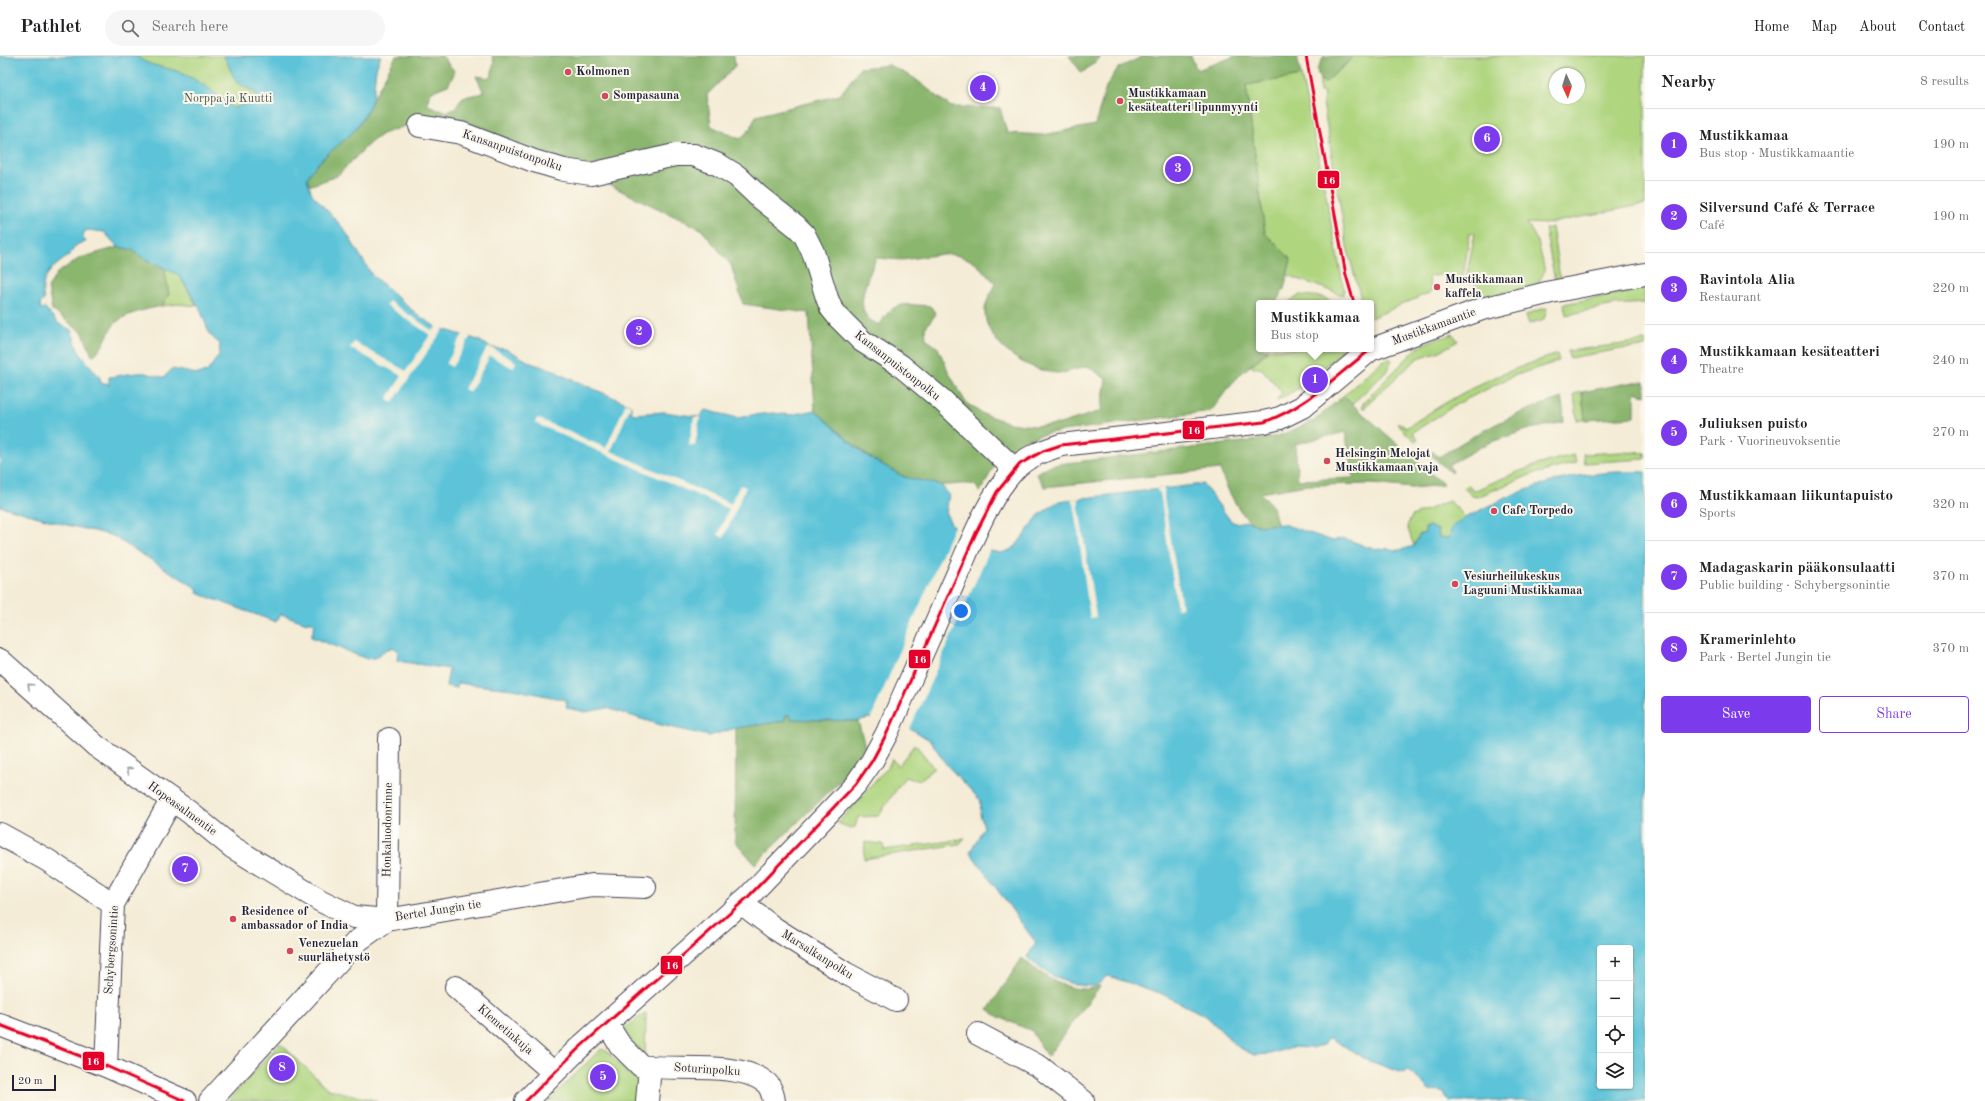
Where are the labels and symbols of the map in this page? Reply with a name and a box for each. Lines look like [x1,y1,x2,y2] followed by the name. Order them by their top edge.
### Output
[576,66,630,78] place label: Kolmonen
[563,67,573,77] marker: Kolmonen
[1549,68,1585,104] north arrow
[970,73,996,103] pin: 4
[1128,88,1259,114] place label: Mustikkamaan kesäteatteri lipunmyynti
[613,90,679,102] place label: Sompasauna
[600,91,610,101] marker: Sompasauna
[184,93,272,105] park label: Norppa ja Kuutti
[1115,96,1125,106] marker: Mustikkamaan kesäteatteri lipunmyynti
[1474,124,1500,154] pin: 6
[460,128,564,174] street label: Kansanpuistonpolku
[1165,154,1191,184] pin: 3
[1317,170,1340,189] line badge: 16
[1323,176,1335,187] text: 16
[1445,274,1524,300] place label: Mustikkamaan kaffela
[1432,282,1442,292] marker: Mustikkamaan kaffela
[1390,306,1478,348] street label: Mustikkamaantie
[626,317,652,347] pin: 2
[852,329,942,403] street label: Kansanpuistonpolku
[1302,365,1328,395] pin: 1
[1182,420,1205,440] line badge: 16
[1188,426,1200,437] text: 16
[1335,448,1439,474] place label: Helsingin Melojat Mustikkamaan vaja
[1322,456,1332,466] marker: Helsingin Melojat Mustikkamaan vaja
[1502,505,1573,517] place label: Cafe Torpedo
[1489,506,1499,516] marker: Cafe Torpedo
[1463,571,1582,597] place label: Vesiurheilukeskus Laguuni Mustikkamaa
[1450,579,1460,589] marker: Vesiurheilukeskus Laguuni Mustikkamaa
[951,601,971,621] your location
[908,649,931,669] line badge: 16
[914,655,926,666] text: 16
[27,683,34,690] one-way arrow
[126,768,133,775] one-way arrow
[145,780,219,838] street label: Hopeasalmentie
[381,782,395,878] street label: Honkaluodonrinne
[172,854,198,884] pin: 7
[394,898,482,924] street label: Bertel Jungin tie
[103,905,121,995] street label: Schybergsonintie
[241,906,348,932] place label: Residence of ambassador of India
[228,914,238,924] marker: Residence of ambassador of India
[779,928,855,982] street label: Marsalkanpolku
[298,938,370,964] place label: Venezuelan suurlähetystö
[285,946,295,956] marker: Venezuelan suurlähetystö
[660,955,683,975] line badge: 16
[666,961,678,972] text: 16
[475,1003,535,1057] street label: Klemetinkuja
[82,1051,105,1071] line badge: 16
[269,1053,295,1083] pin: 8
[87,1057,99,1068] text: 16
[590,1062,616,1092] pin: 5
[673,1062,741,1078] street label: Soturinpolku
[12,1073,56,1092] scale bar

